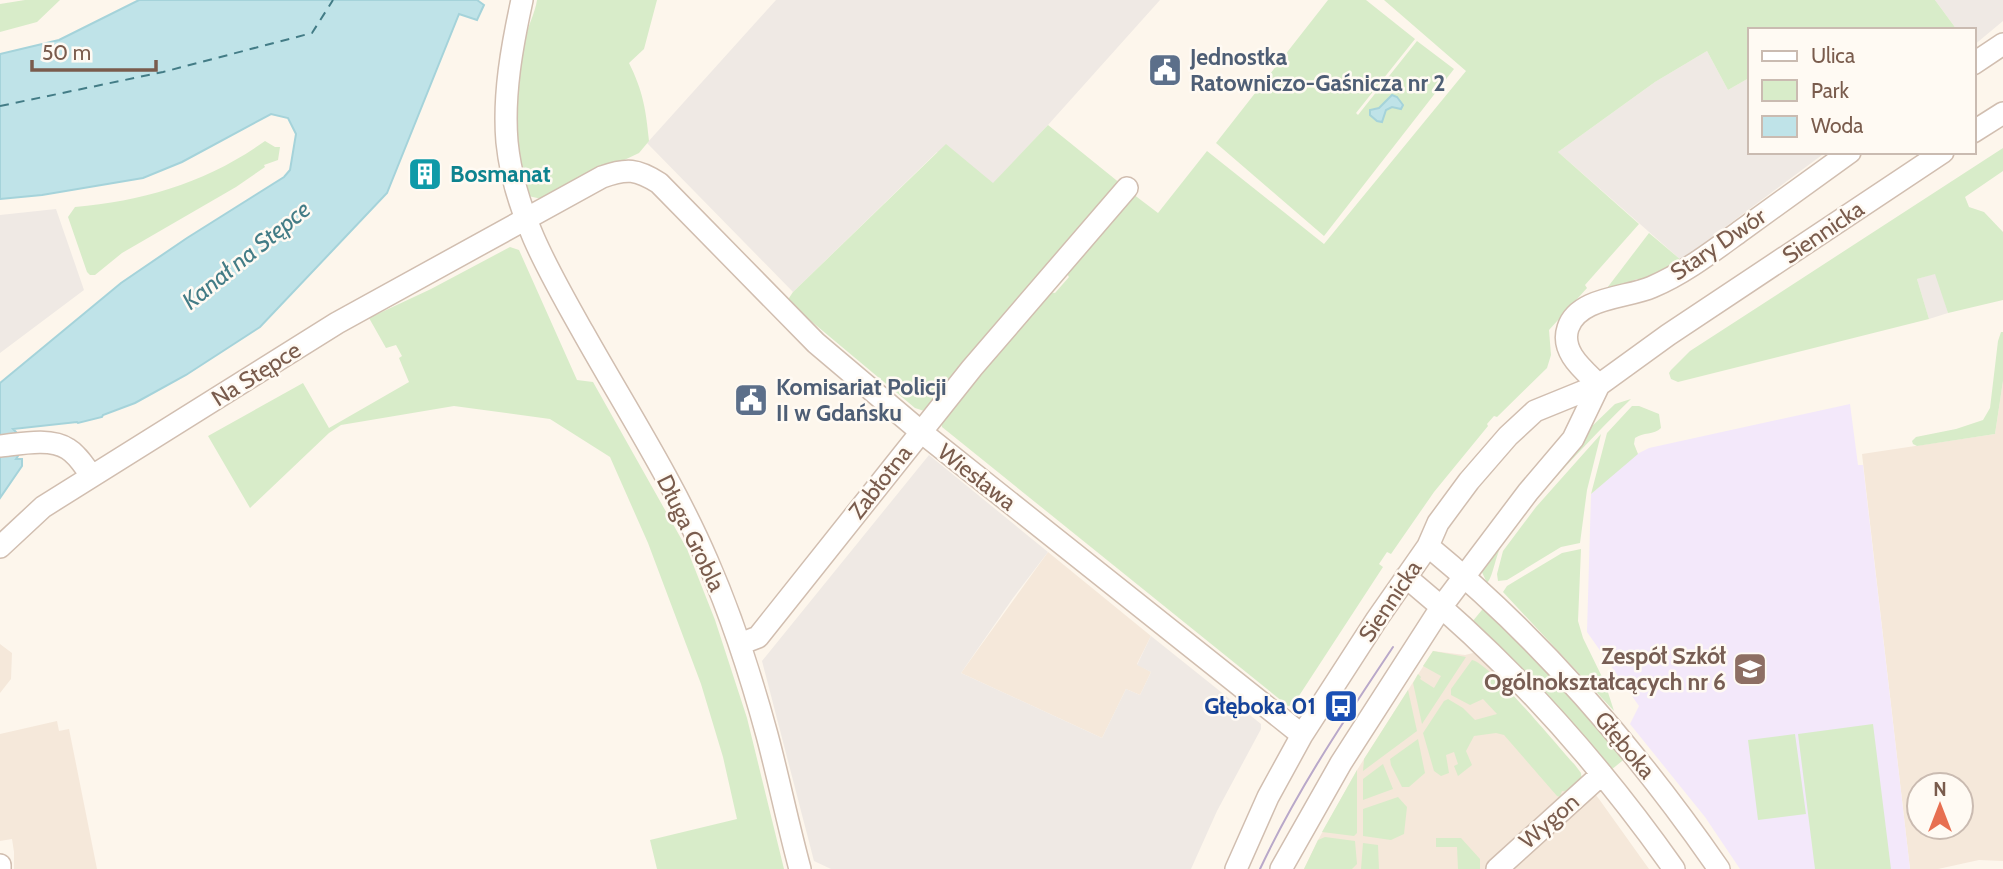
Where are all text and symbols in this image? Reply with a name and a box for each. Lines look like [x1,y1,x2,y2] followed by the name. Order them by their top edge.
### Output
[32,28,156,72] scale bar
[1748,28,1975,154] legend
[42,40,91,65] text: 50 m
[1189,43,1445,97] place label: Jednostka Ratowniczo-Gaśnicza nr 2
[1811,43,1855,68] text: Ulica
[1146,51,1184,89] public building icon: Jednostka Ratowniczo-Gaśnicza nr 2
[1811,78,1849,103] text: Park
[1811,113,1863,138] text: Woda
[406,155,444,193] building icon: Bosmanat
[450,160,551,188] place label: Bosmanat
[176,195,316,315] water label: Kanał na Stępce
[1777,195,1869,269] street label: Siennicka
[1665,201,1772,286] street label: Stary Dwór
[206,336,306,412] street label: Na Stępce
[776,373,947,427] place label: Komisariat Policji II w Gdańsku
[732,381,770,419] public building icon: Komisariat Policji II w Gdańsku
[932,438,1022,516] street label: Wiesława
[843,440,917,524] street label: Zabłotna
[651,470,731,596] street label: Długa Grobla
[1353,555,1427,647] street label: Siennicka
[1484,642,1726,696] place label: Zespół Szkół Ogólnokształcących nr 6
[1731,650,1769,688] school or university icon: Zespół Szkół Ogólnokształcących nr 6
[1322,687,1360,725] bus stop icon: Głęboka 01
[1204,692,1316,720] place label: Głęboka 01
[1589,706,1661,784] street label: Głęboka
[1905,771,1975,841] north arrow
[1933,778,1947,801] text: N
[1513,787,1585,855] street label: Wygon

